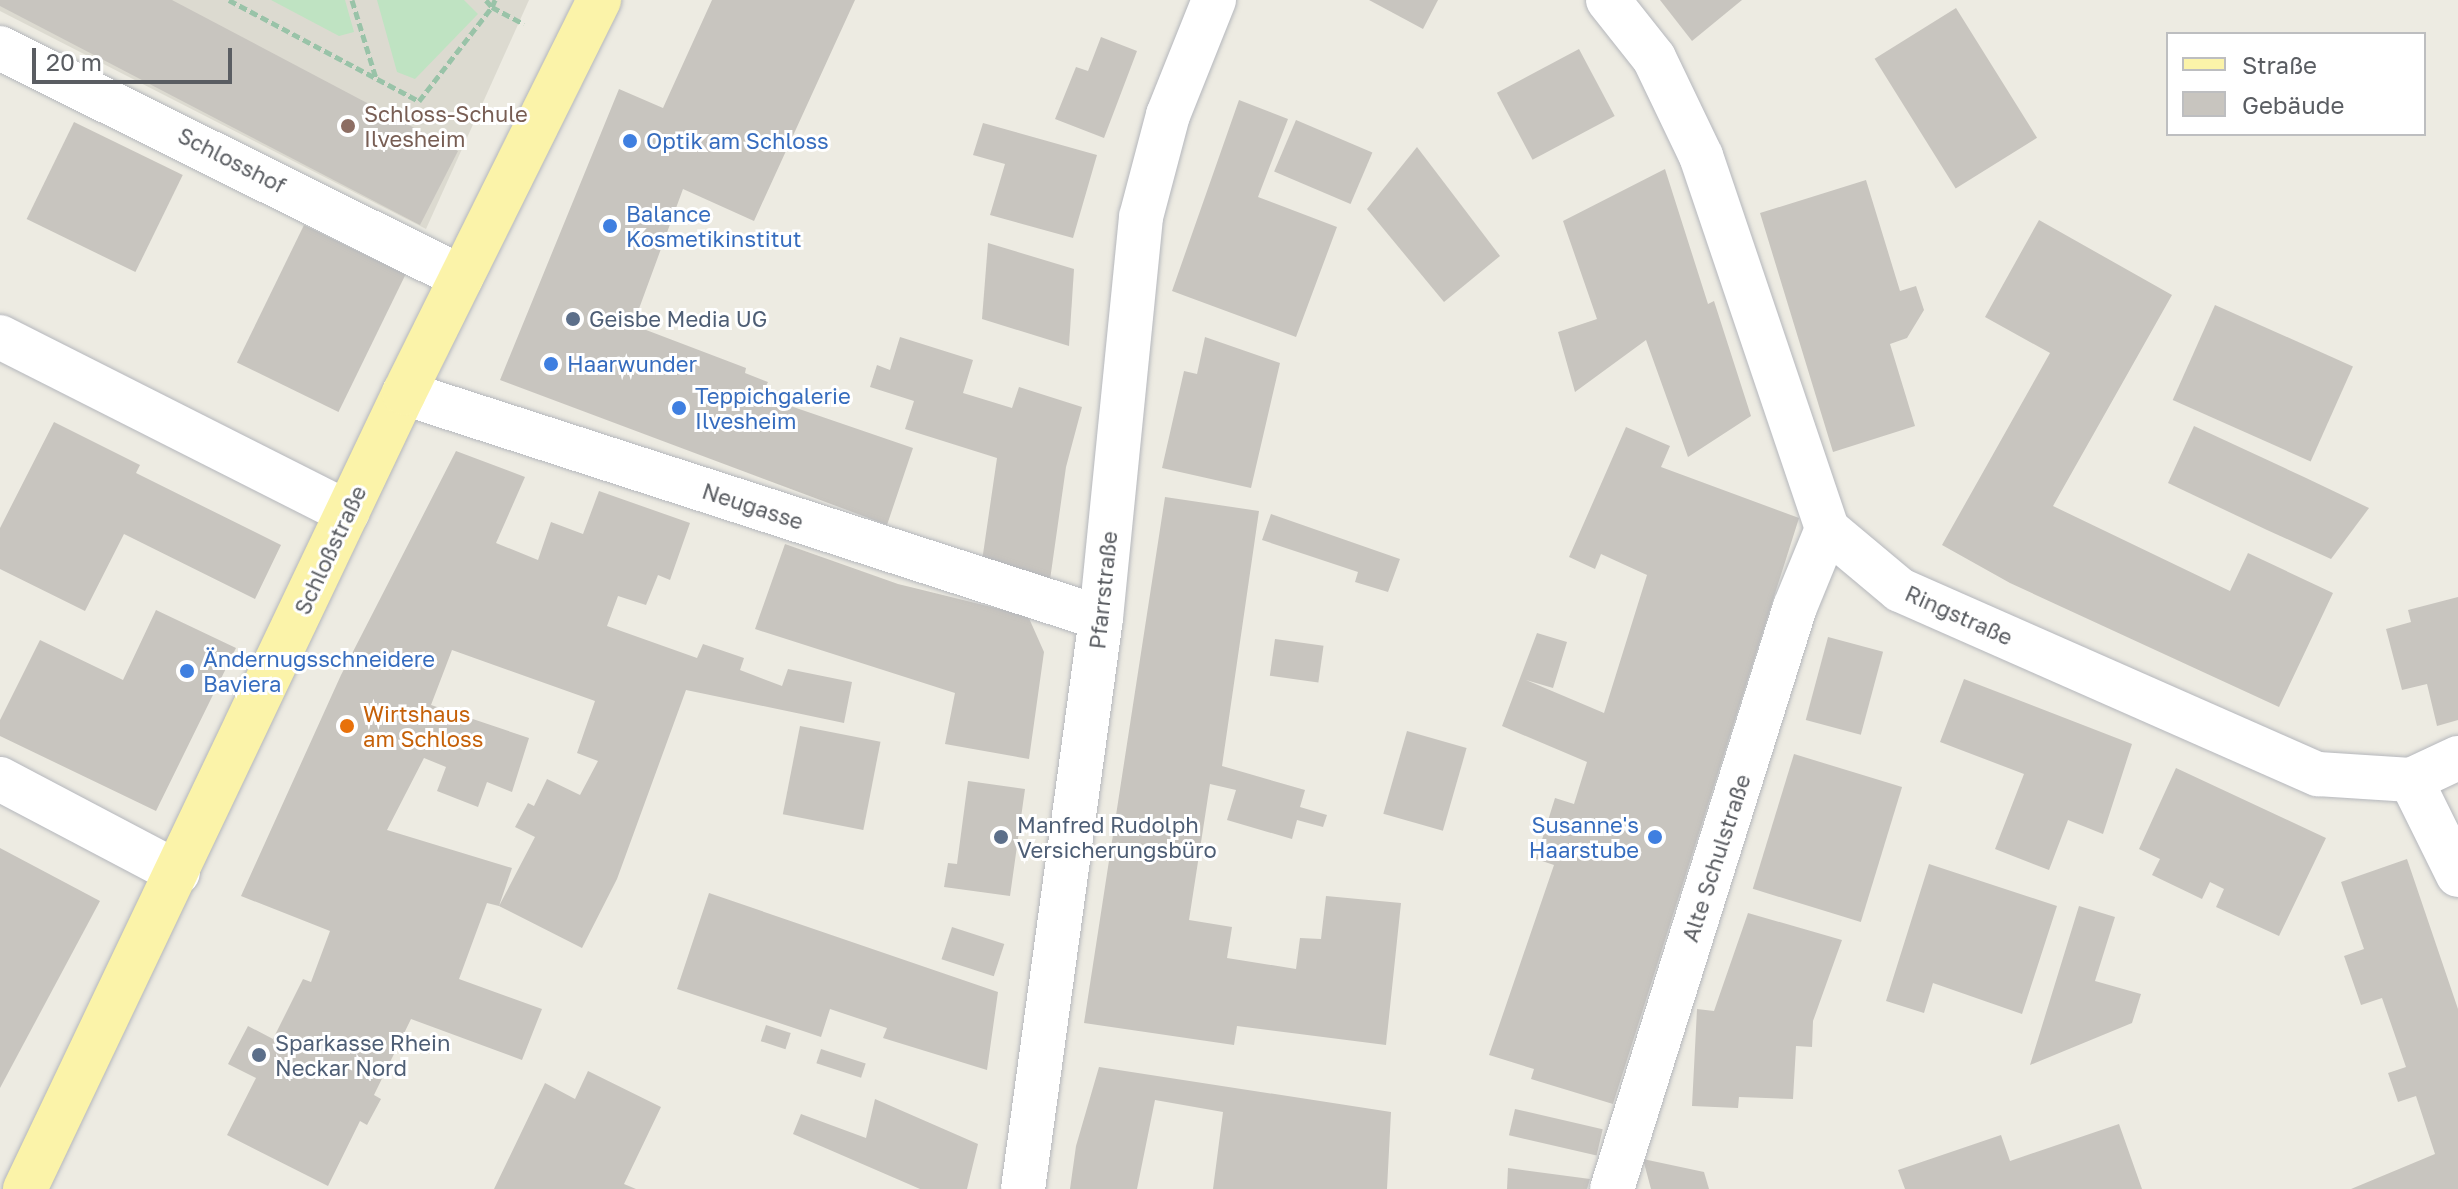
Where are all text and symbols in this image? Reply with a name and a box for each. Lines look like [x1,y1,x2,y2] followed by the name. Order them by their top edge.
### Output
[36,32,236,82] scale bar
[2166,32,2426,136] legend
[46,47,102,76] text: 20 m
[2242,50,2317,79] text: Straße
[2242,90,2344,119] text: Gebäude
[364,100,528,152] place label: Schloss-Schule Ilvesheim
[339,117,357,135] marker: Schloss-Schule Ilvesheim
[174,122,290,198] street label: Schlosshof
[646,128,829,154] place label: Optik am Schloss
[621,132,639,150] marker: Optik am Schloss
[626,200,802,252] place label: Balance Kosmetikinstitut
[601,217,619,235] marker: Balance Kosmetikinstitut
[589,306,767,332] place label: Geisbe Media UG
[564,310,582,328] marker: Geisbe Media UG
[567,351,697,377] place label: Haarwunder
[542,355,560,373] marker: Haarwunder
[695,382,851,434] place label: Teppichgalerie Ilvesheim
[670,399,688,417] marker: Teppichgalerie Ilvesheim
[699,477,807,535] street label: Neugasse
[289,481,371,619] street label: Schloßstraße
[1084,530,1122,650] street label: Pfarrstraße
[1901,580,2017,650] street label: Ringstraße
[203,645,435,696] place label: Ändernugsschneidere Baviera
[178,662,196,680] marker: Ändernugsschneidere Baviera
[363,700,483,752] place label: Wirtshaus am Schloss
[338,717,356,735] marker: Wirtshaus am Schloss
[1676,771,1756,945] street label: Alte Schulstraße
[1017,811,1217,862] place label: Manfred Rudolph Versicherungsbüro
[1529,811,1639,862] place label: Susanne's Haarstube
[992,828,1010,846] marker: Manfred Rudolph Versicherungsbüro
[1646,828,1664,846] marker: Susanne's Haarstube
[275,1029,451,1080] place label: Sparkasse Rhein Neckar Nord
[250,1046,268,1064] marker: Sparkasse Rhein Neckar Nord

